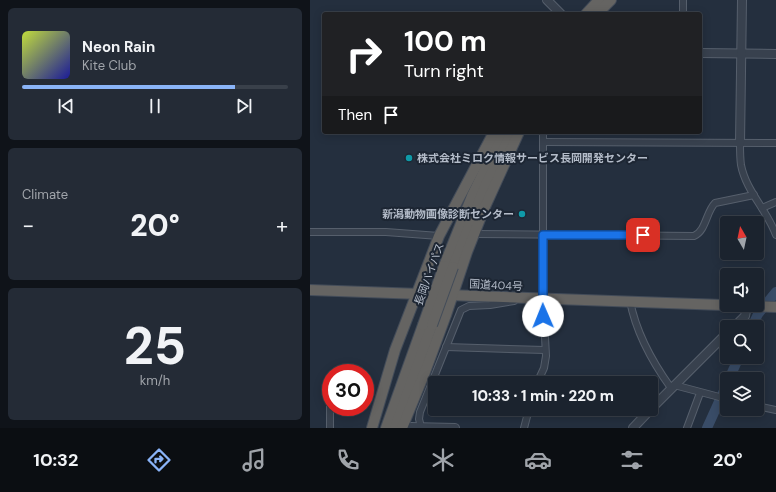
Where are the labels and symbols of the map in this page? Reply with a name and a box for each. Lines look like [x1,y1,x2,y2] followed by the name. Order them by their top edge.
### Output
[417,151,648,165] place label: 株式会社ミロク情報サービス長岡開発センター
[404,153,414,163] marker: 株式会社ミロク情報サービス長岡開発センター
[382,207,514,221] place label: 新潟動物画像診断センター
[517,209,527,219] marker: 新潟動物画像診断センター
[720,216,764,260] north arrow
[626,218,660,252] pin
[411,241,447,307] street label: 長岡バイパス
[469,277,523,293] street label: 国道404号
[522,295,564,337] position arrow
[322,364,374,416] speed limit sign: 30

